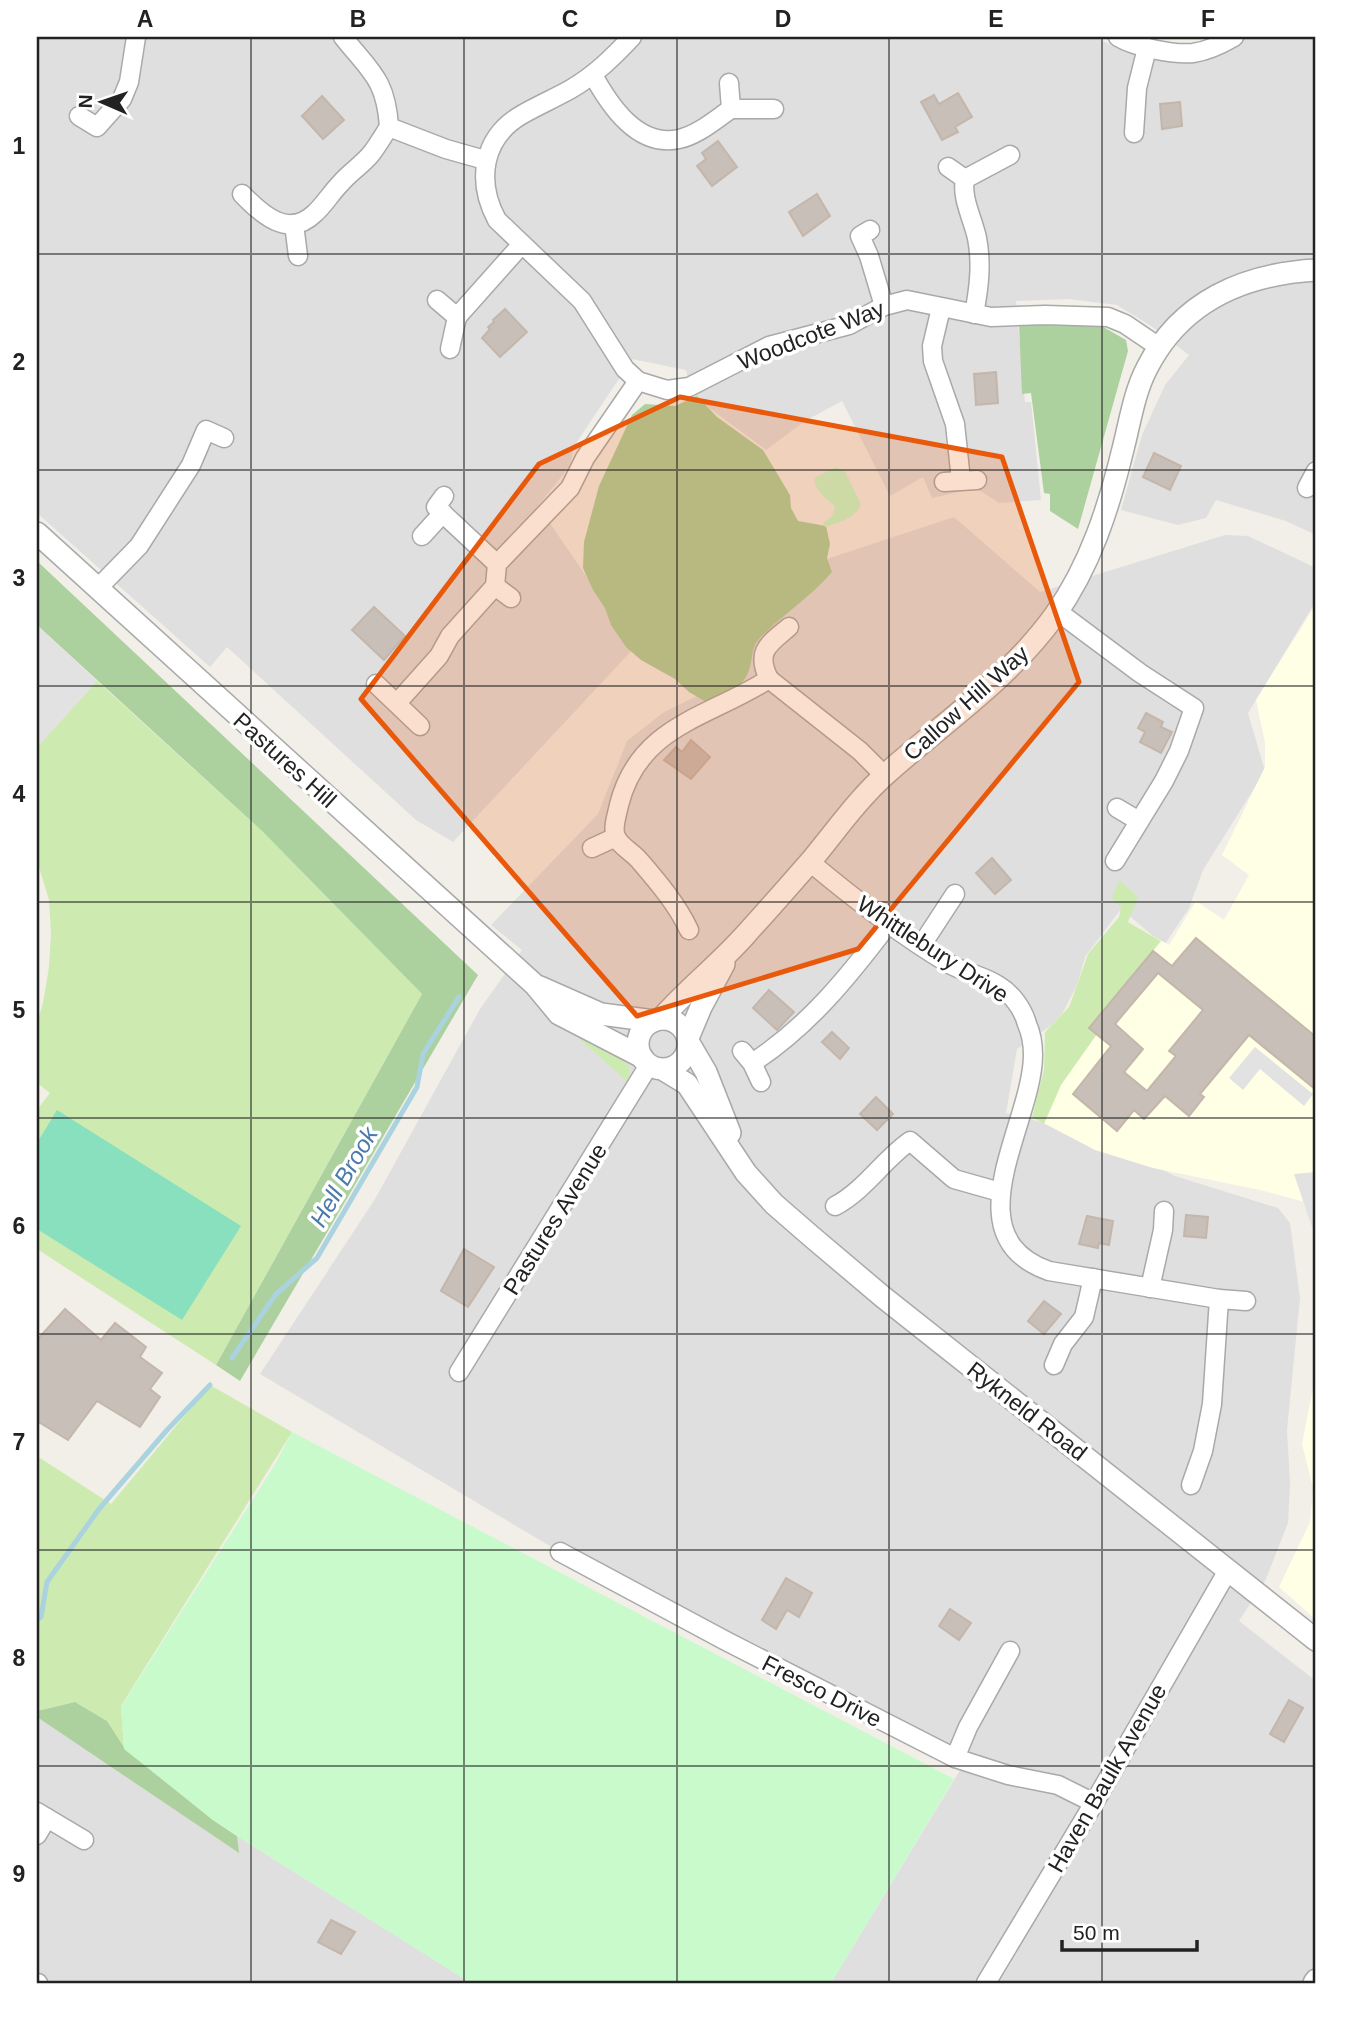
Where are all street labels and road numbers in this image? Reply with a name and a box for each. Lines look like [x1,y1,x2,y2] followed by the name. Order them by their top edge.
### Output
[734,295,888,375] street label: Woodcote Way
[898,640,1034,766] street label: Callow Hill Way
[228,707,342,813] street label: Pastures Hill
[852,890,1014,1008] street label: Whittlebury Drive
[498,1139,612,1299] street label: Pastures Avenue
[962,1356,1092,1466] street label: Rykneld Road
[758,1650,886,1732] street label: Fresco Drive
[1042,1679,1172,1877] street label: Haven Baulk Avenue

